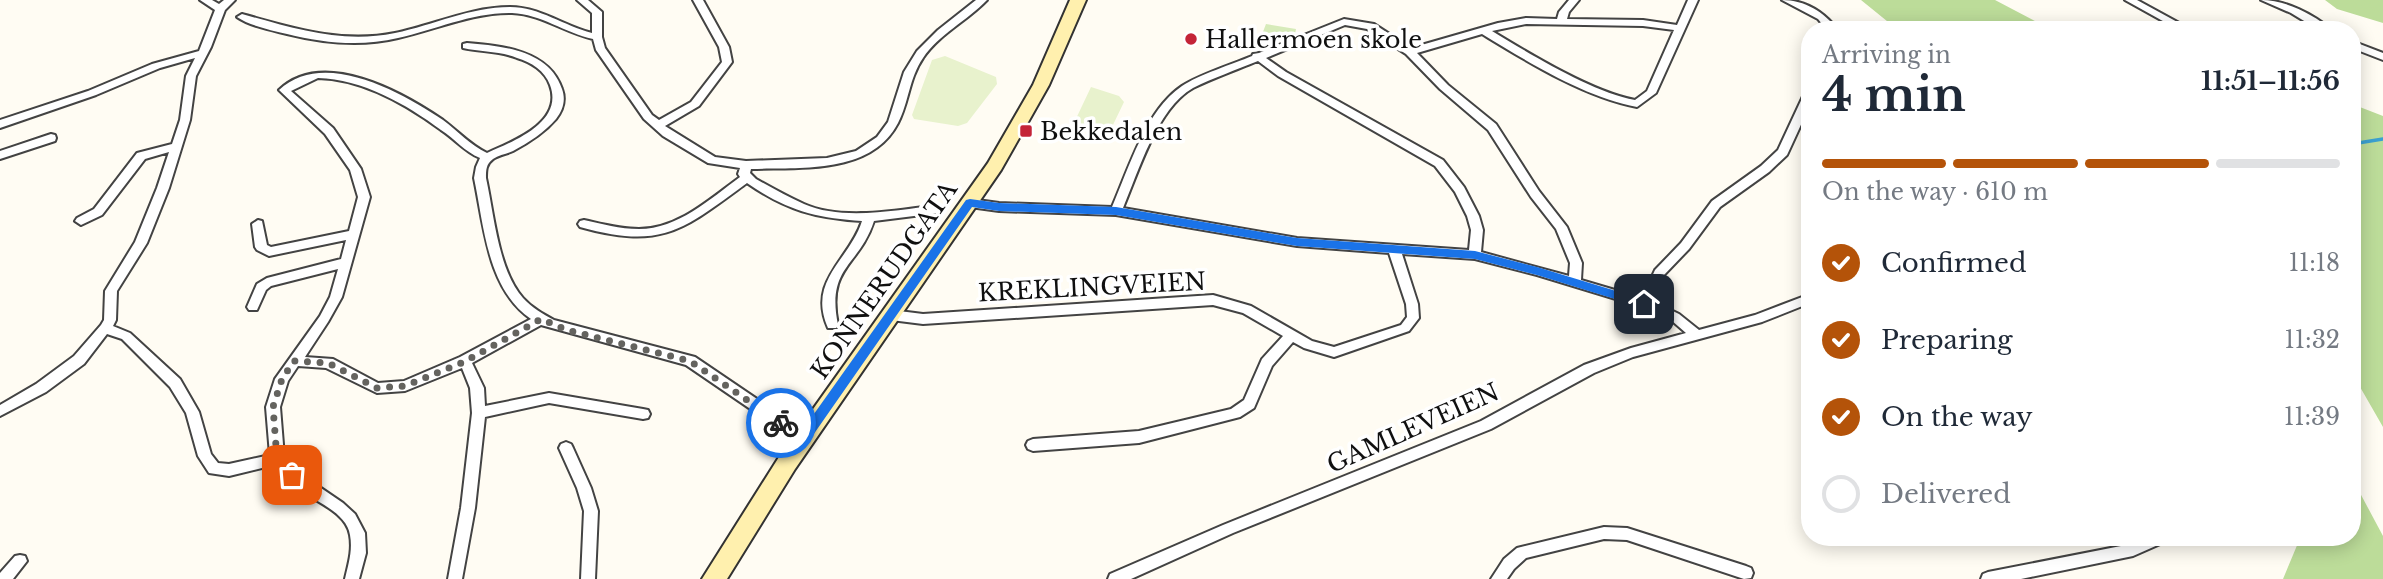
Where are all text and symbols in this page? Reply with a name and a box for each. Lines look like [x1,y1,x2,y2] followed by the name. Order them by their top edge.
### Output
[1205,25,1422,54] place label: Hallermoen skole
[1183,31,1199,47] marker: Hallermoen skole
[1822,41,1951,69] text: Arriving in
[2201,65,2340,97] text: 11:51–11:56
[1822,66,1966,123] text: 4 min
[1040,117,1182,146] place label: Bekkedalen
[1018,123,1034,139] marker: Bekkedalen
[805,175,963,384] street label: KONNERUDGATA
[1822,178,2048,206] text: On the way · 610 m
[1822,244,1860,282] icon: check
[1881,247,2026,279] text: Confirmed
[2289,249,2340,277] text: 11:18
[977,267,1207,307] street label: KREKLINGVEIEN
[1614,274,1674,334] pin
[1625,285,1663,323] icon: home
[1822,321,1860,359] icon: check
[1881,324,2013,356] text: Preparing
[2285,326,2340,354] text: 11:32
[1322,377,1504,479] street label: GAMLEVEIEN
[746,388,816,458] courier
[1822,398,1860,436] icon: check
[1881,401,2033,433] text: On the way
[2284,403,2340,431] text: 11:39
[762,404,800,442] icon: bike
[262,445,322,505] pin
[273,456,311,494] icon: bag
[1881,478,2011,510] text: Delivered

